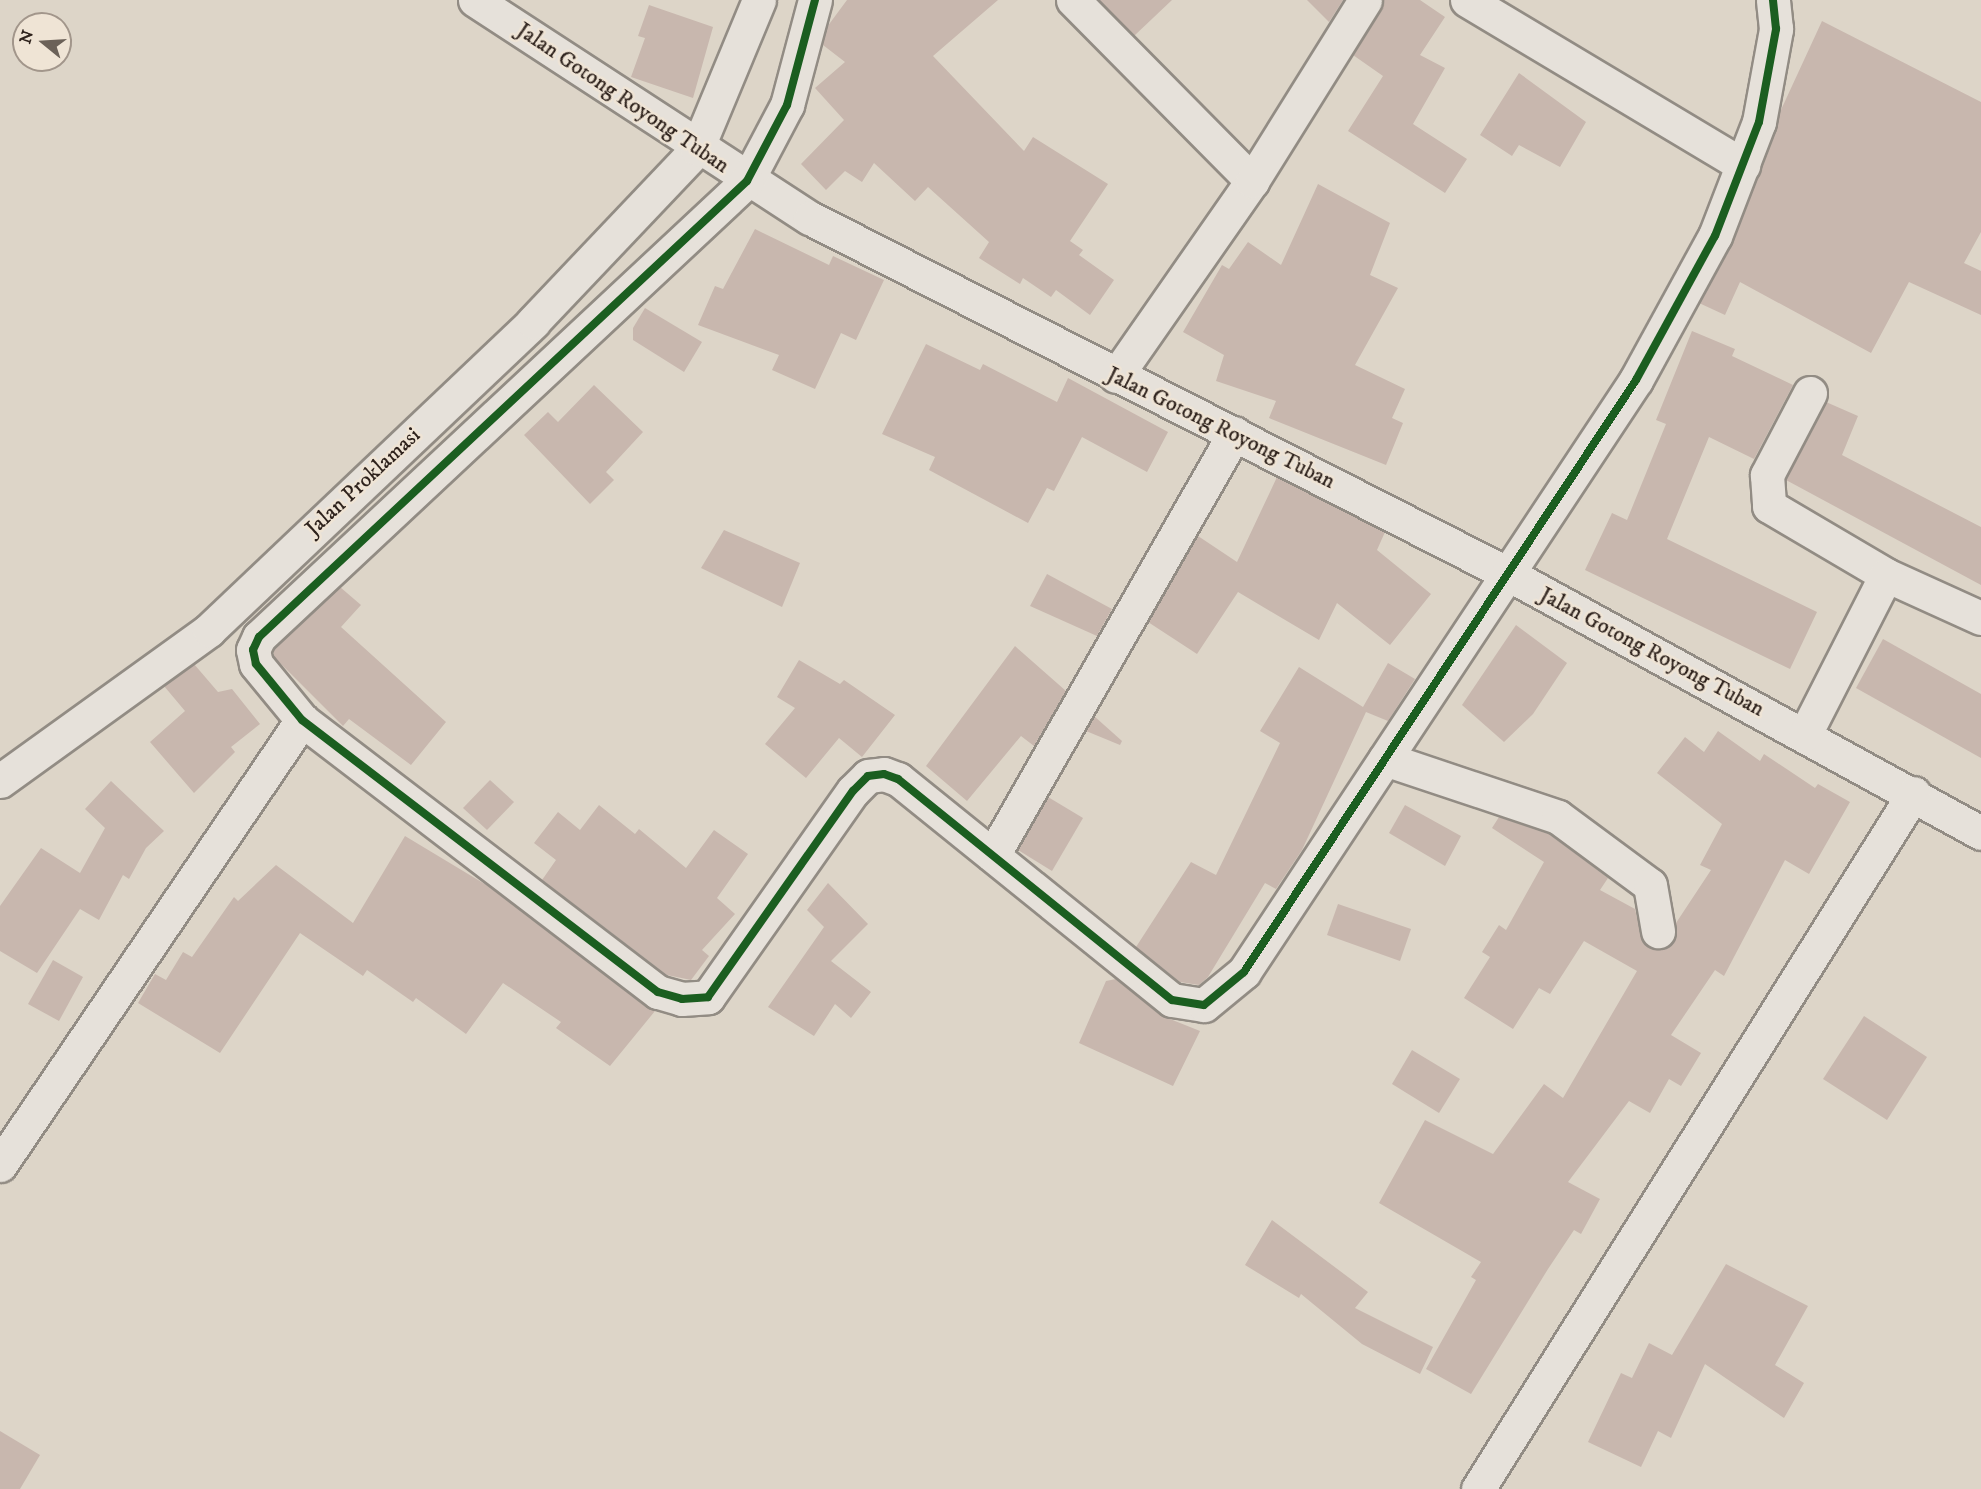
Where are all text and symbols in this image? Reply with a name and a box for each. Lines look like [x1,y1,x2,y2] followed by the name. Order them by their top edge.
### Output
[12,12,72,72] north arrow
[512,17,734,179] street label: Jalan Gotong Royong Tuban
[15,28,38,46] text: N
[1103,361,1339,495] street label: Jalan Gotong Royong Tuban
[300,422,426,542] street label: Jalan Proklamasi
[1535,582,1769,722] street label: Jalan Gotong Royong Tuban

